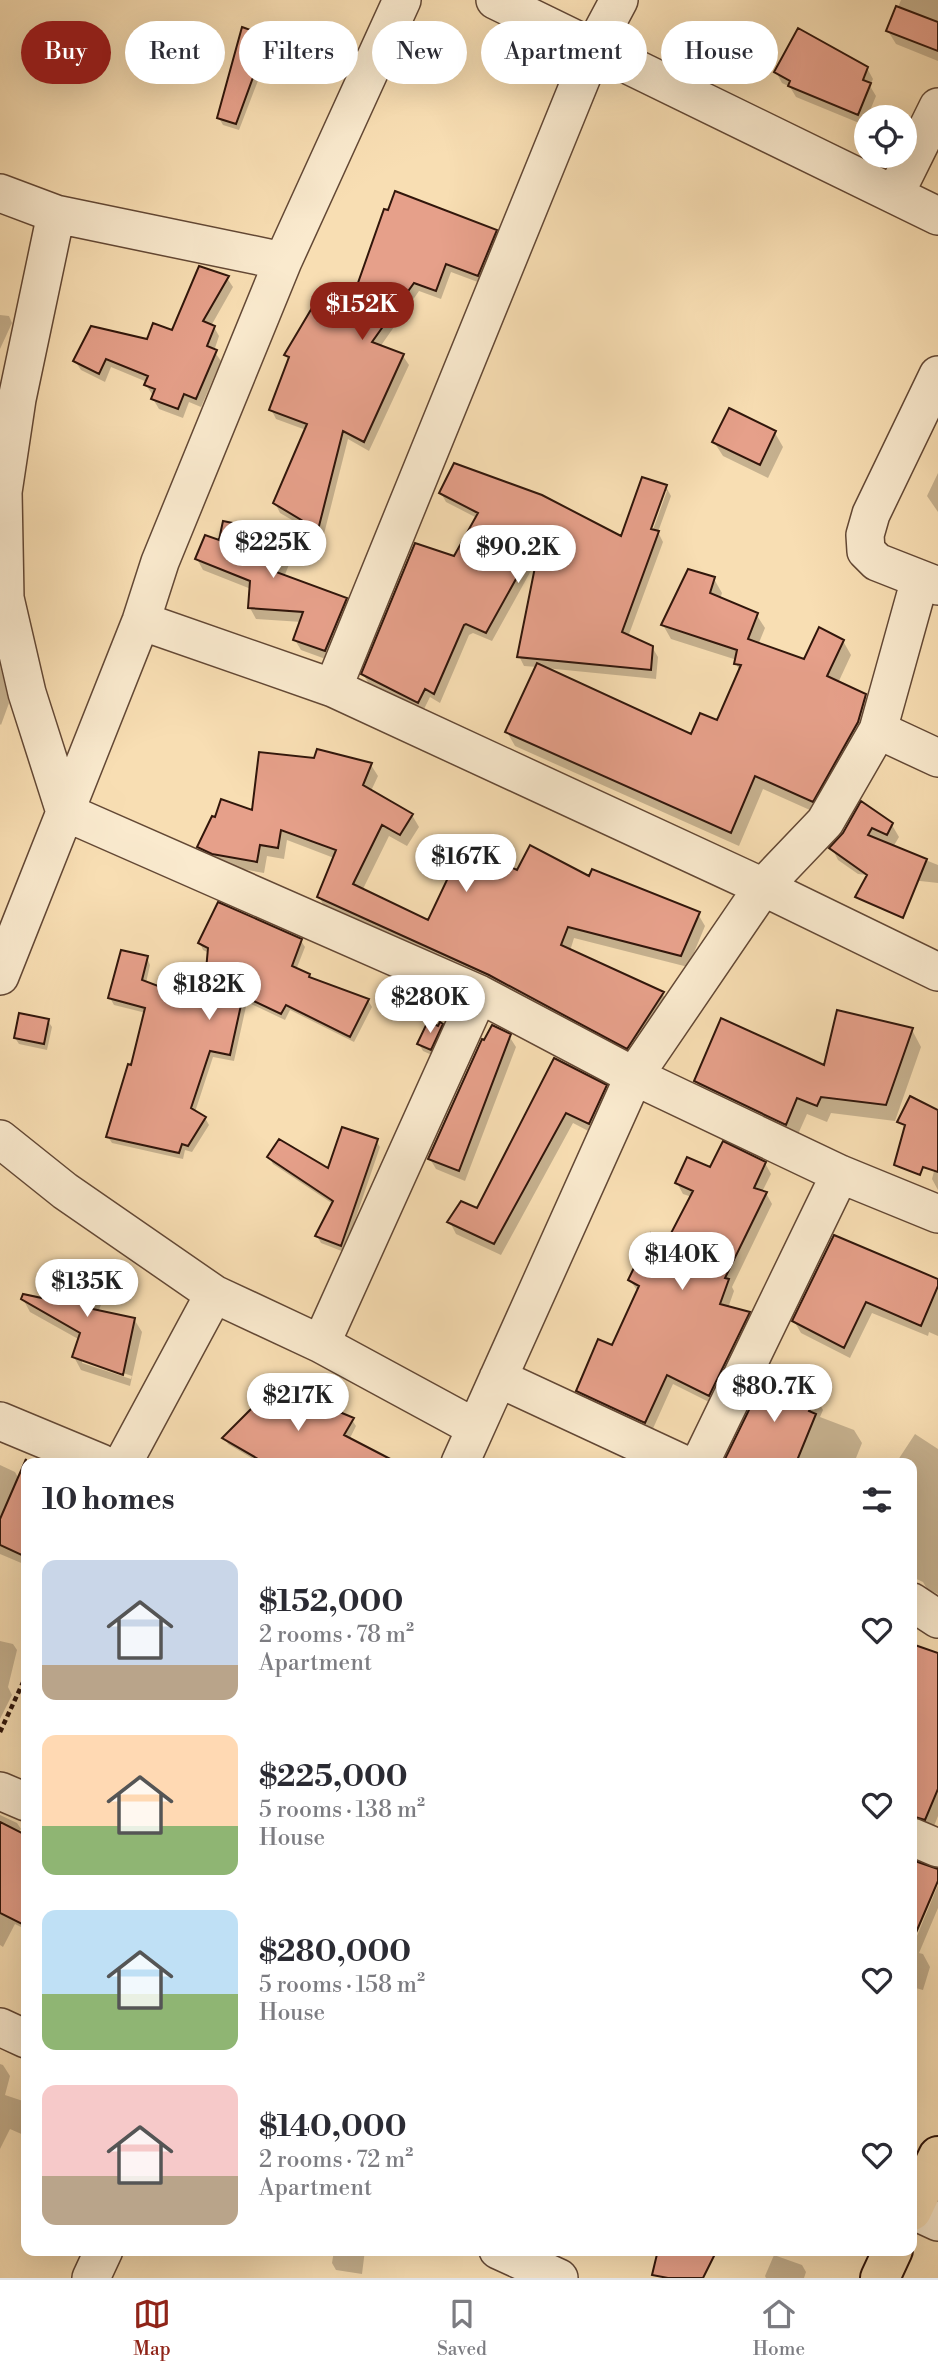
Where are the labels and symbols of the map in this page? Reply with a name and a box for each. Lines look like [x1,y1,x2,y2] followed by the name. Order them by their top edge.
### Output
[313,282,411,342] pin: $152K
[224,520,322,580] pin: $225K
[461,526,575,585] pin: $90.2K
[417,834,515,894] pin: $167K
[160,962,258,1022] pin: $182K
[381,976,479,1035] pin: $280K
[633,1232,731,1292] pin: $140K
[38,1260,136,1319] pin: $135K
[717,1364,831,1424] pin: $80.7K
[249,1374,347,1433] pin: $217K

